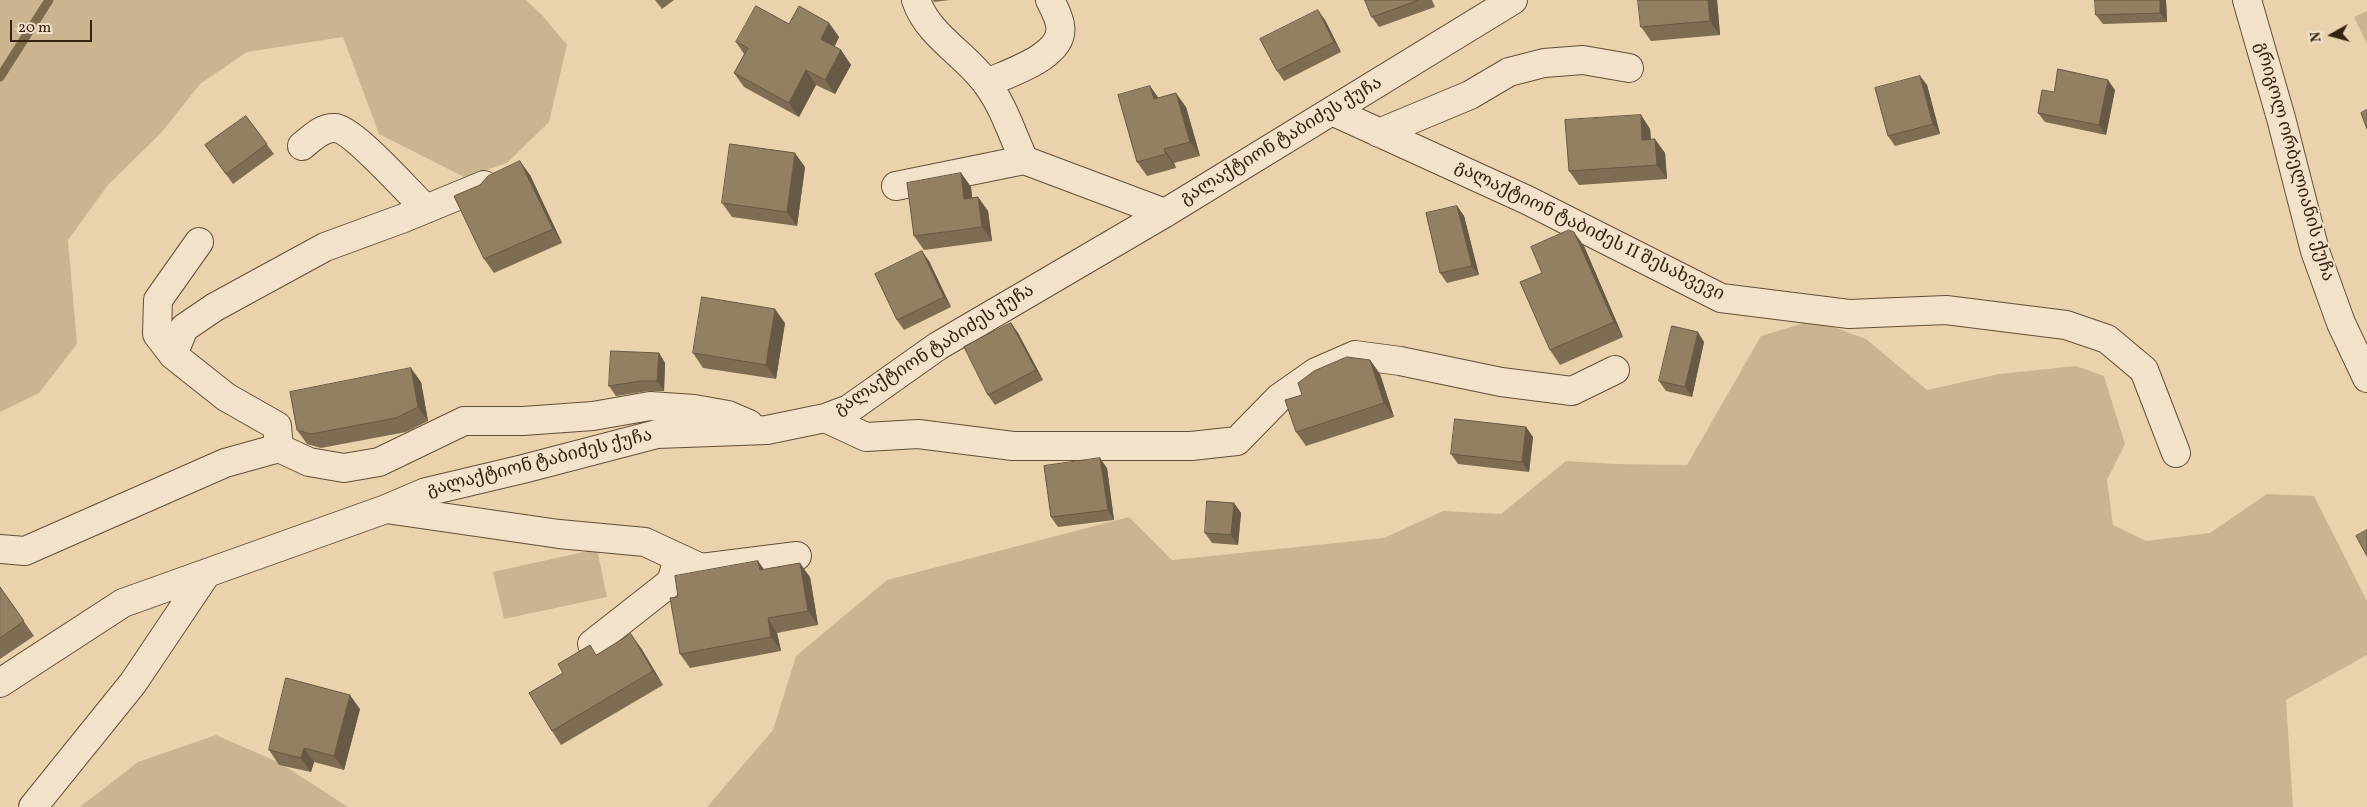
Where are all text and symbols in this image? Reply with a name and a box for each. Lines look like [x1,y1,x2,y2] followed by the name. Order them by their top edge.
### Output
[12,10,95,42] scale bar
[2307,10,2357,60] north arrow
[18,18,51,39] text: 20 m
[2307,31,2327,43] text: N
[2248,40,2338,284] street label: გრიგოლ ორბელიანის ქუჩა
[1177,73,1387,211] street label: გალაქტიონ ტაბიძეს ქუჩა
[1451,157,1727,307] street label: გალაქტიონ ტაბიძეს II შესახვევი
[831,281,1039,421] street label: გალაქტიონ ტაბიძეს ქუჩა
[425,426,655,502] street label: გალაქტიონ ტაბიძეს ქუჩა

